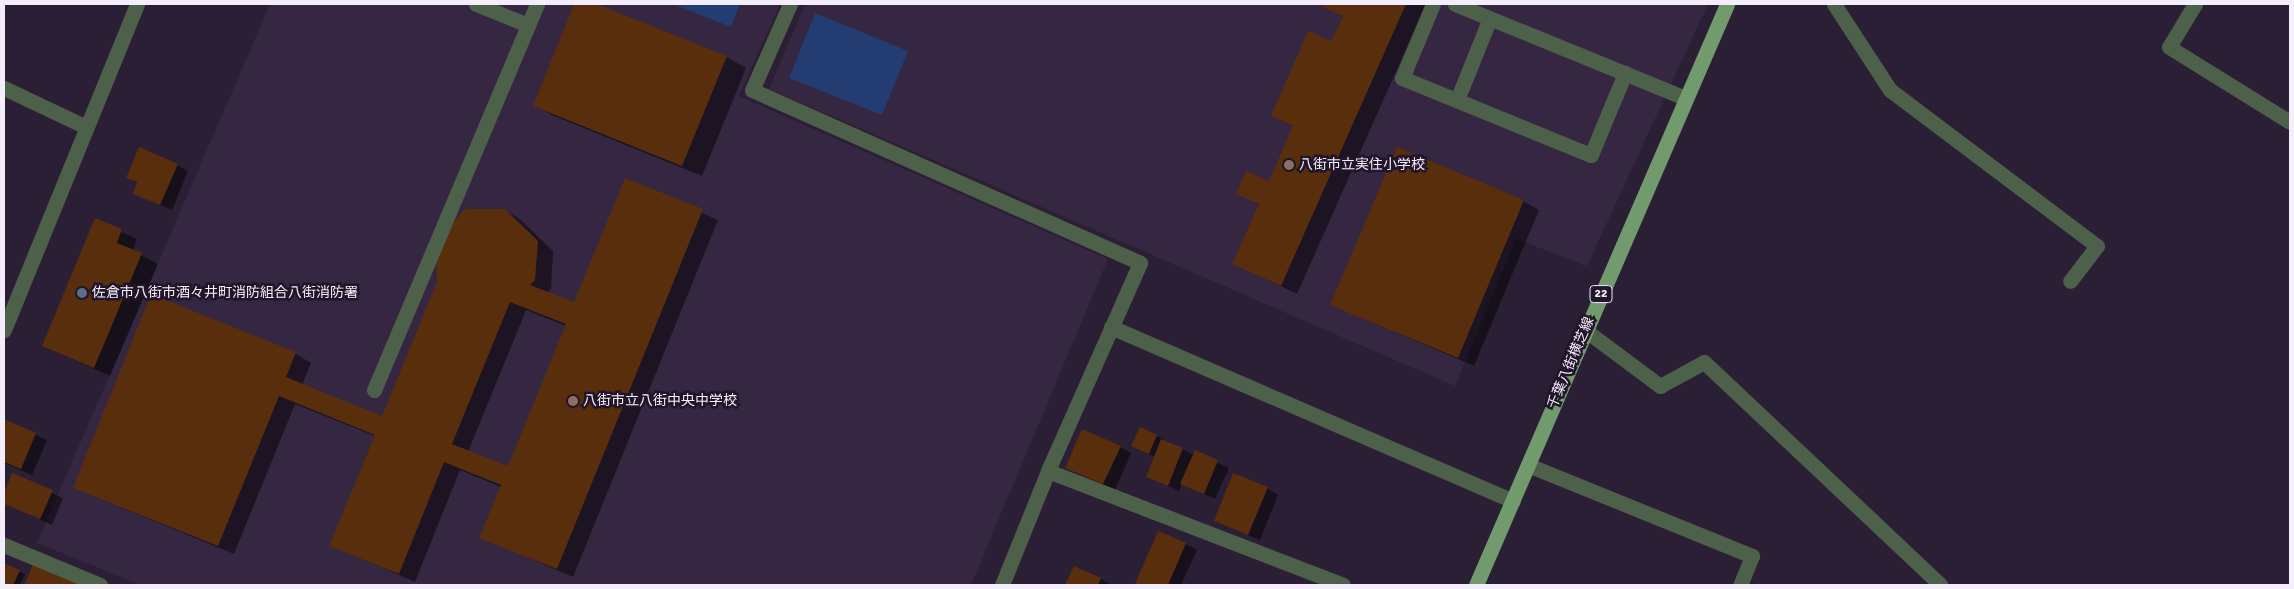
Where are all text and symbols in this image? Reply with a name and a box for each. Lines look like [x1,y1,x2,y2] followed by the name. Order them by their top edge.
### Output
[1299,157,1425,173] place label: 八街市立実住小学校
[1283,159,1295,171] marker: 八街市立実住小学校
[1588,284,1614,304] road number: 22
[92,285,358,301] place label: 佐倉市八街市酒々井町消防組合八街消防署
[76,287,88,299] marker: 佐倉市八街市酒々井町消防組合八街消防署
[1544,315,1598,411] street label: 千葉八街横芝線
[583,393,737,409] place label: 八街市立八街中央中学校
[567,395,579,407] marker: 八街市立八街中央中学校

